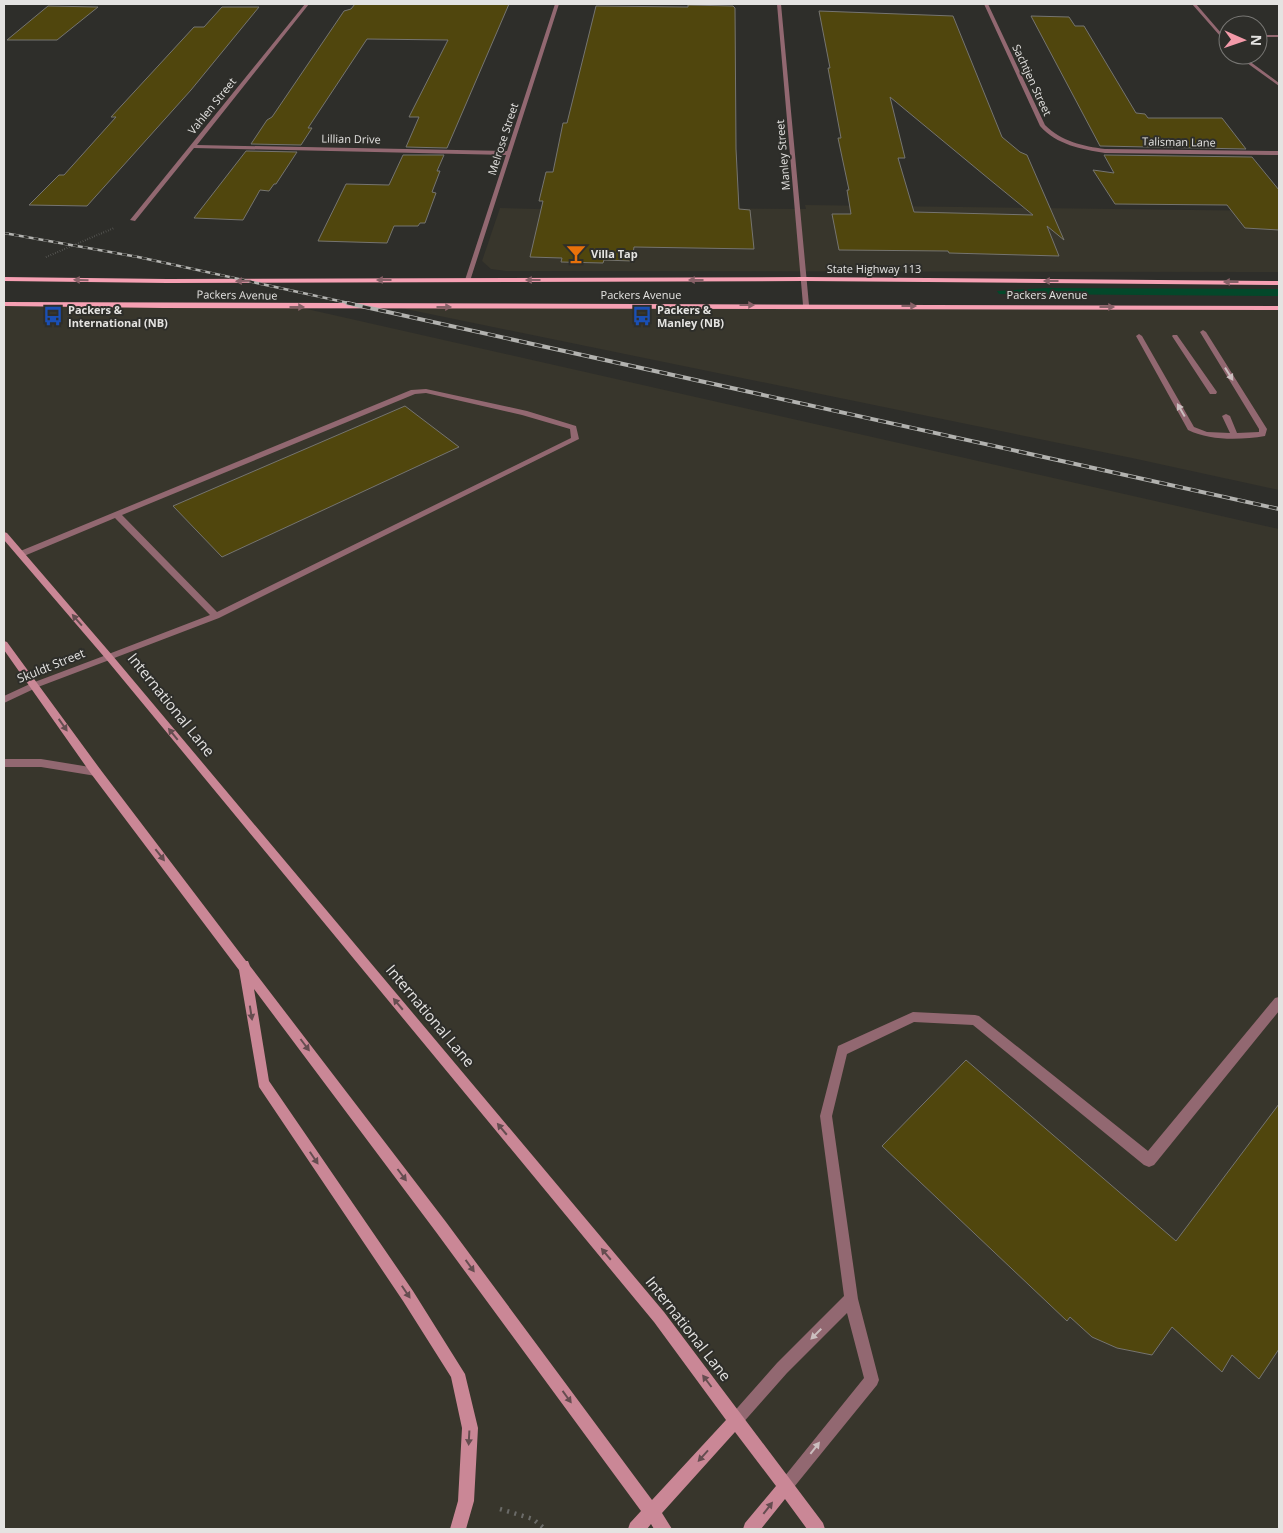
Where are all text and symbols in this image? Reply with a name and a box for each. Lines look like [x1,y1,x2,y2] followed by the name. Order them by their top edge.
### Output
[1218,15,1268,65] north arrow
[1247,34,1266,46] text: N
[1009,42,1056,118] street label: Sachtjen Street
[184,74,239,137] street label: Vahlen Street
[484,101,521,177] street label: Melrose Street
[772,119,793,191] street label: Manley Street
[321,130,381,147] street label: Lillian Drive
[1142,133,1216,150] street label: Talisman Lane
[565,243,587,265] bar icon: Villa Tap
[591,246,638,261] place label: Villa Tap
[827,261,921,276] street label: State Highway 113
[73,276,89,284] one-way arrow
[376,276,392,284] one-way arrow
[525,276,541,284] one-way arrow
[687,276,703,284] one-way arrow
[235,277,251,285] one-way arrow
[1042,277,1058,285] one-way arrow
[1222,278,1238,286] one-way arrow
[196,286,278,303] street label: Packers Avenue
[601,287,681,302] street label: Packers Avenue
[1007,287,1087,302] street label: Packers Avenue
[739,301,755,309] one-way arrow
[68,302,168,330] place label: Packers & International (NB)
[437,302,453,310] one-way arrow
[657,302,724,330] place label: Packers & Manley (NB)
[902,302,918,310] one-way arrow
[290,303,306,311] one-way arrow
[1099,303,1115,311] one-way arrow
[42,305,64,327] bus stop icon: Packers & International (NB)
[631,305,653,327] bus stop icon: Packers & Manley (NB)
[1224,367,1234,380] one-way arrow
[1177,404,1186,417] one-way arrow
[72,614,83,627] one-way arrow
[14,644,87,687] street label: Skuldt Street
[124,648,220,760] street label: International Lane
[58,718,68,732] one-way arrow
[167,728,178,741] one-way arrow
[154,848,165,861] one-way arrow
[382,960,480,1071] street label: International Lane
[392,998,403,1011] one-way arrow
[248,1005,256,1021] one-way arrow
[299,1038,310,1051] one-way arrow
[496,1123,507,1136] one-way arrow
[309,1152,319,1165] one-way arrow
[397,1168,408,1181] one-way arrow
[600,1248,612,1260] one-way arrow
[465,1259,476,1272] one-way arrow
[642,1272,736,1385] street label: International Lane
[401,1286,410,1299] one-way arrow
[811,1327,823,1339] one-way arrow
[702,1374,712,1388] one-way arrow
[562,1390,572,1404] one-way arrow
[465,1430,473,1446] one-way arrow
[810,1442,821,1455] one-way arrow
[697,1450,709,1462] one-way arrow
[763,1502,774,1515] one-way arrow

